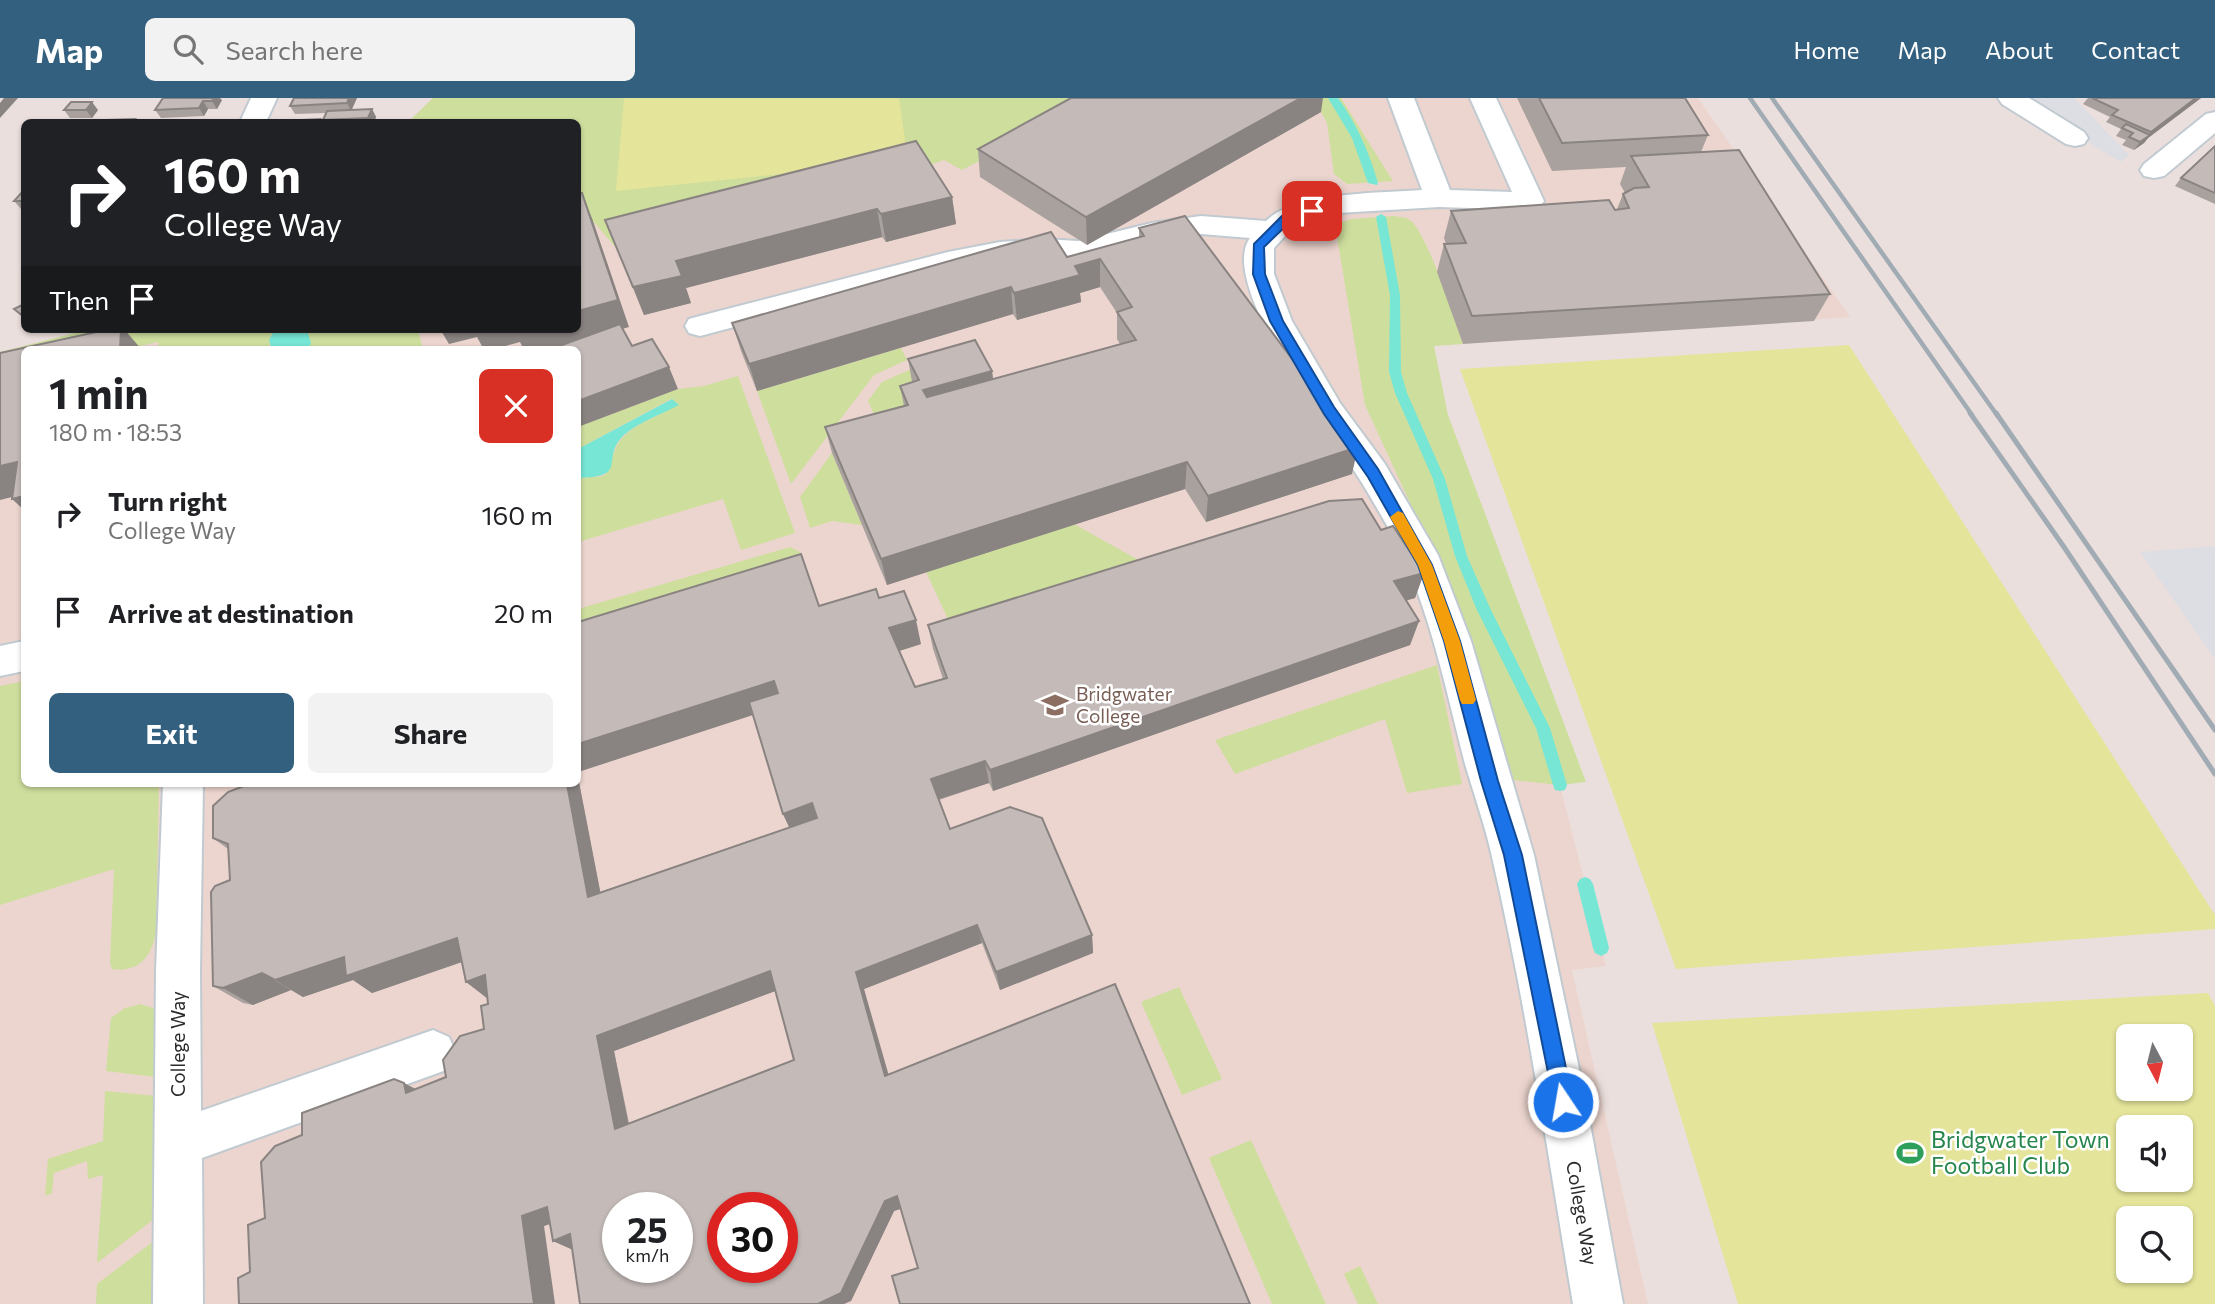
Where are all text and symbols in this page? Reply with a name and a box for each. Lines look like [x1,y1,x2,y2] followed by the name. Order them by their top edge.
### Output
[145,18,635,81] search box
[35,29,103,70] text: Map
[169,30,207,68] icon: search
[225,34,363,65] text: Search here
[1794,35,1860,64] text: Home
[1898,35,1947,64] text: Map
[1985,35,2053,64] text: About
[2091,35,2180,64] text: Contact
[164,143,301,203] text: 160 m
[49,147,140,238] icon: right
[1282,181,1342,241] pin
[1293,192,1331,230] icon: arrive
[164,203,342,243] text: College Way
[123,280,161,318] icon: arrive
[49,284,109,315] text: Then
[49,366,149,418] text: 1 min
[479,369,553,443] button: close
[49,418,182,446] text: 180 m · 18:53
[108,485,227,516] text: Turn right
[49,495,87,533] icon: right
[481,499,553,530] text: 160 m
[108,516,236,544] text: College Way
[49,593,87,631] icon: arrive
[108,597,354,628] text: Arrive at destination
[494,597,553,628] text: 20 m
[1076,682,1173,727] place label: Bridgwater College
[1040,690,1070,720] school or university icon: Bridgwater College
[49,693,294,773] button: Exit
[308,693,553,773] button: Share
[166,991,189,1097] street label: College Way
[2116,1024,2193,1101] north arrow
[2116,1024,2193,1283] map controls
[1526,1065,1600,1139] position arrow
[2116,1115,2193,1192] button: sound
[1931,1125,2110,1179] place label: Bridgwater Town Football Club
[1895,1138,1925,1168] sports icon: Bridgwater Town Football Club
[1562,1159,1603,1267] street label: College Way
[707,1192,798,1283] speed limit sign: 30
[2116,1206,2193,1283] button: search
[627,1207,668,1250] text: 25
[626,1244,669,1266] text: km/h

